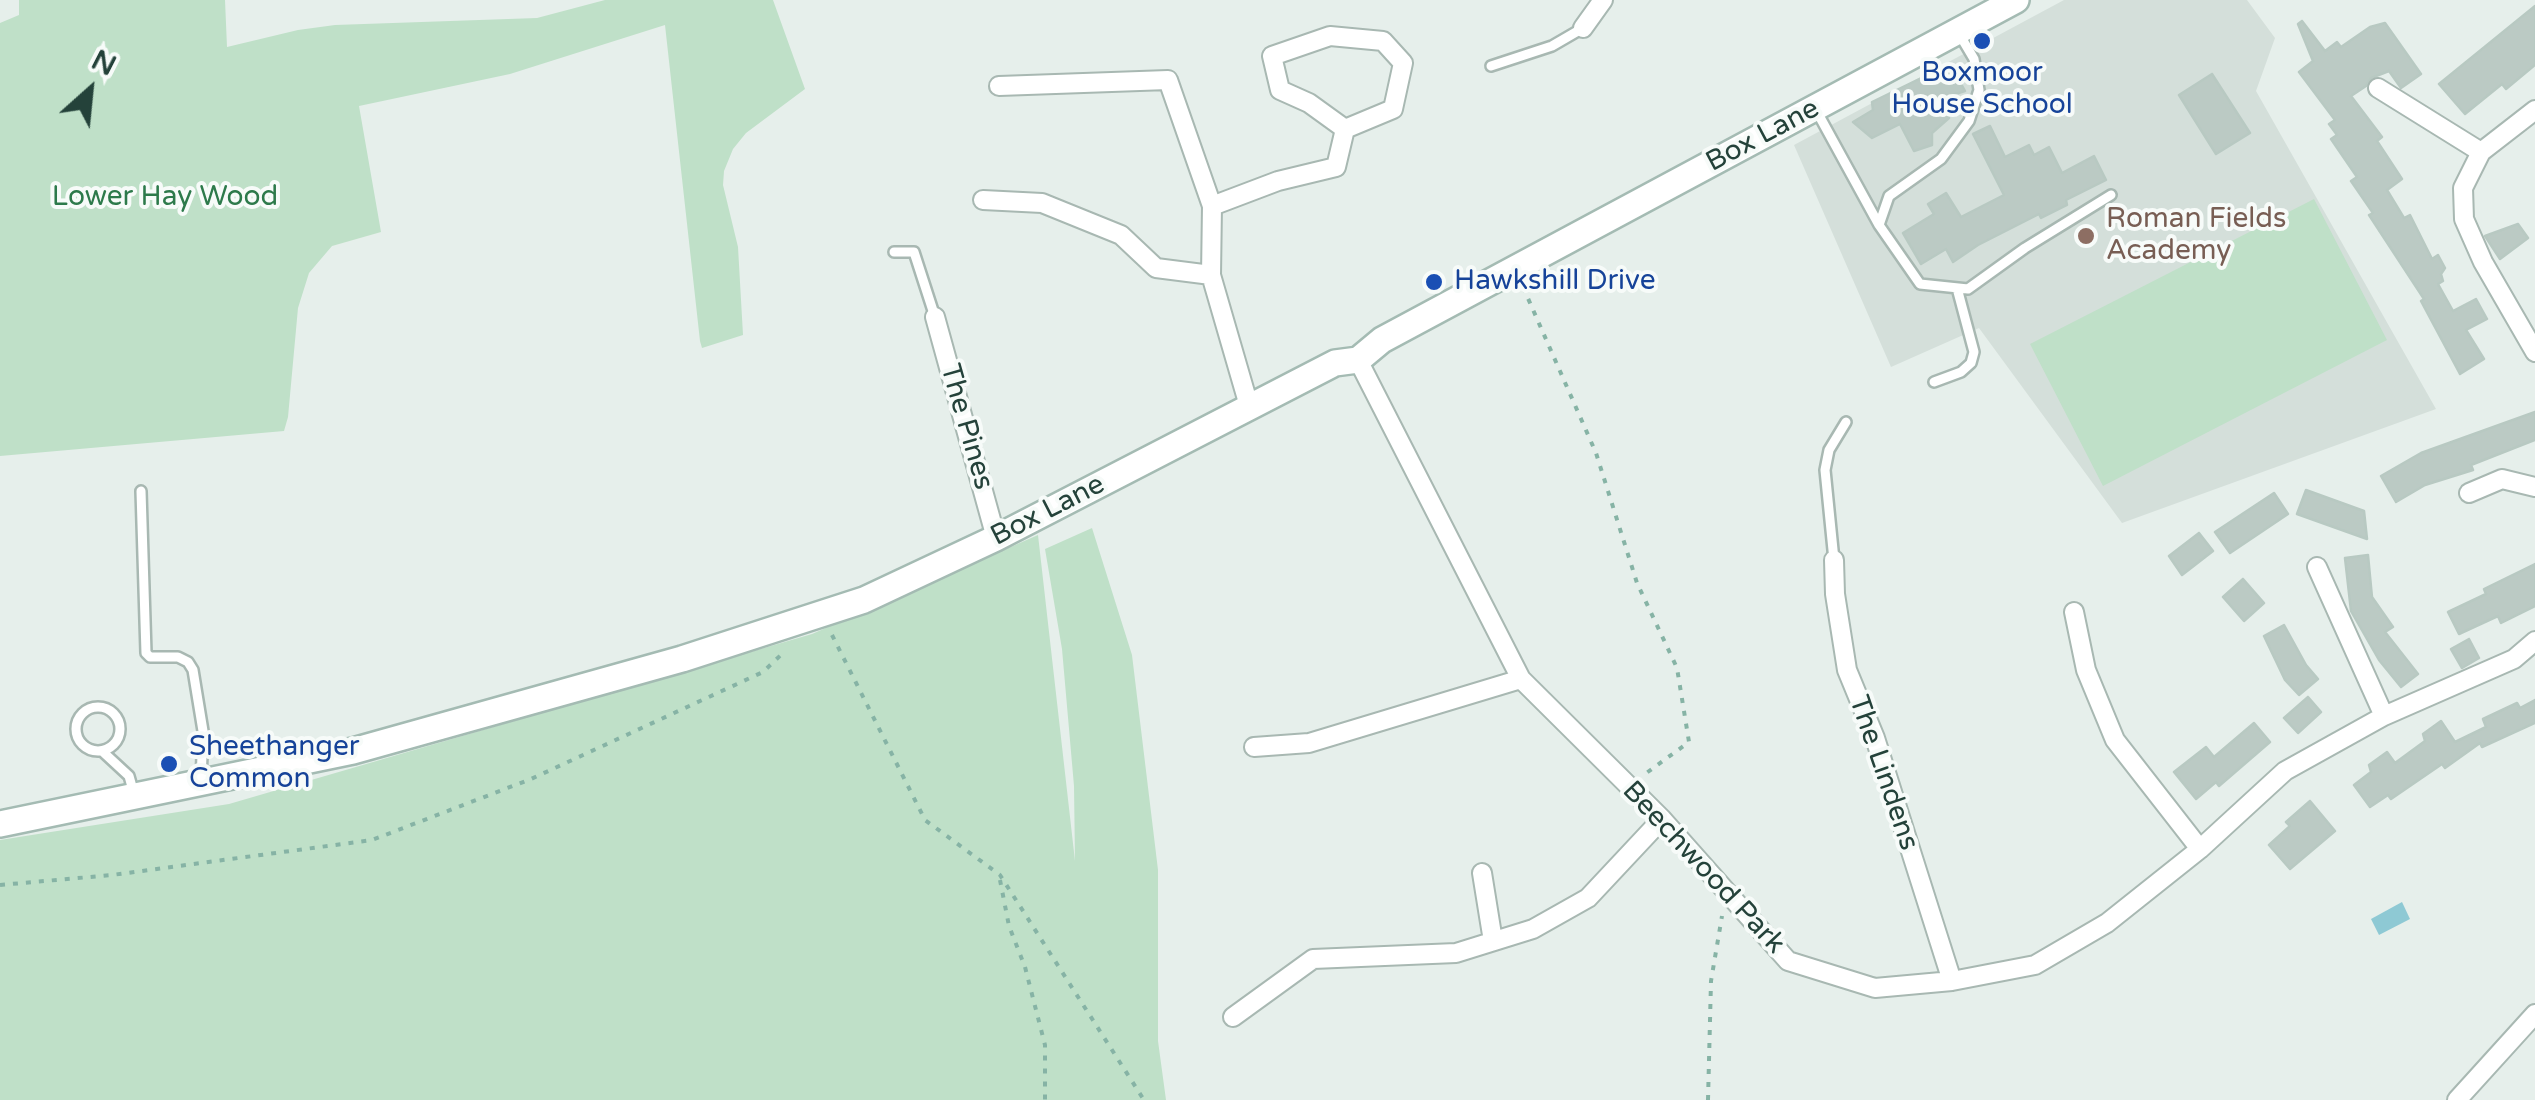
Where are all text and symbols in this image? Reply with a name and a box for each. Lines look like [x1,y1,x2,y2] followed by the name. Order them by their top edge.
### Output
[1971,30,1993,52] marker: Boxmoor House School
[40,40,140,140] north arrow
[86,43,121,84] text: N
[1891,57,2073,123] place label: Boxmoor House School
[1701,92,1825,180] street label: Box Lane
[52,181,278,215] park label: Lower Hay Wood
[2106,203,2286,269] place label: Roman Fields Academy
[2075,225,2097,247] marker: Roman Fields Academy
[1454,265,1656,299] place label: Hawkshill Drive
[1423,271,1445,293] marker: Hawkshill Drive
[932,360,1000,494] street label: The Pines
[986,468,1110,554] street label: Box Lane
[1841,691,1925,855] street label: The Lindens
[189,731,360,797] place label: Sheethanger Common
[158,753,180,775] marker: Sheethanger Common
[1615,775,1791,961] street label: Beechwood Park

